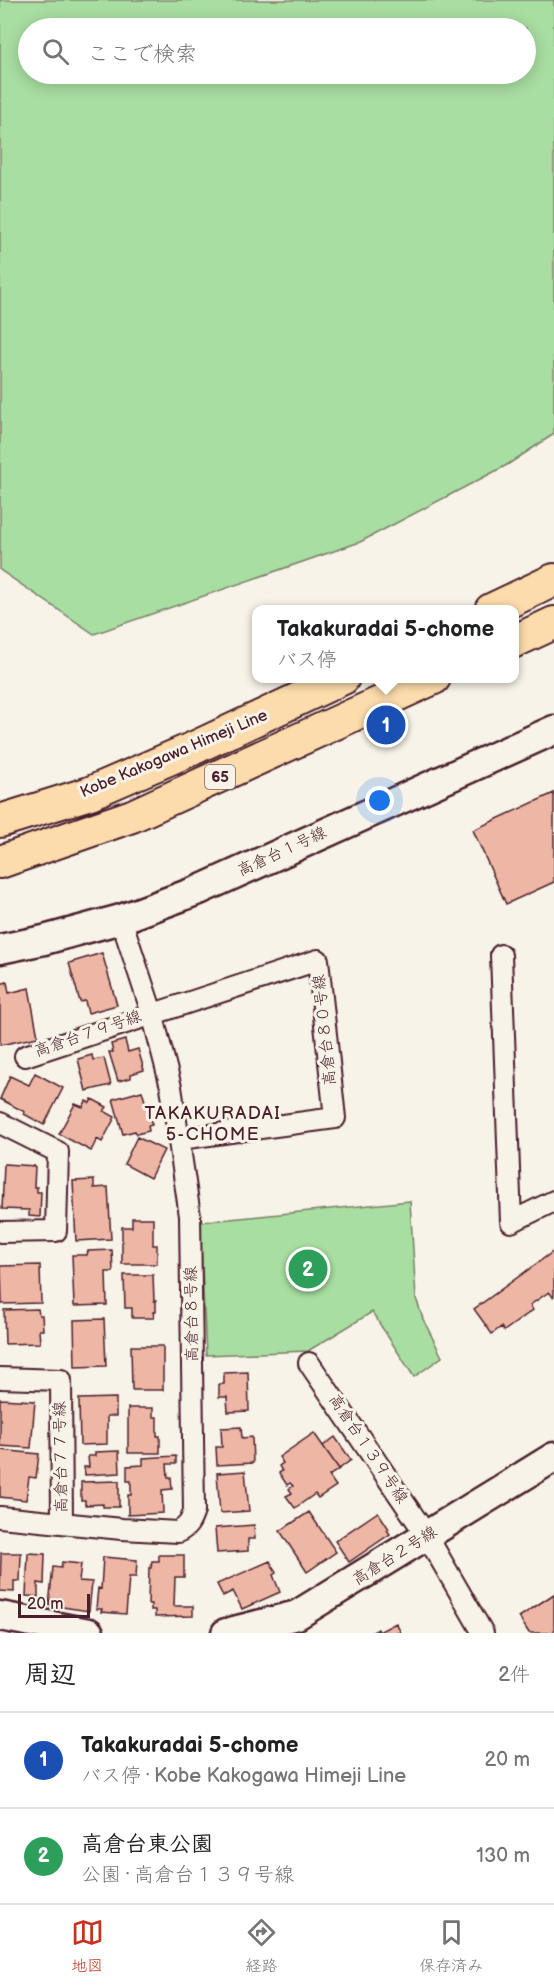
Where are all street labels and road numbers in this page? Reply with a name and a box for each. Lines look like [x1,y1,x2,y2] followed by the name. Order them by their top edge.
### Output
[77,706,271,802] street label: Kobe Kakogawa Himeji Line
[205,765,235,789] road number: 65
[234,823,330,881] street label: 高倉台１号線
[310,973,340,1087] street label: 高倉台８０号線
[32,1007,144,1061] street label: 高倉台７９号線
[182,1266,202,1362] street label: 高倉台８号線
[324,1391,412,1507] street label: 高倉台１３９号線
[51,1401,71,1513] street label: 高倉台７７号線
[349,1523,441,1589] street label: 高倉台２号線

